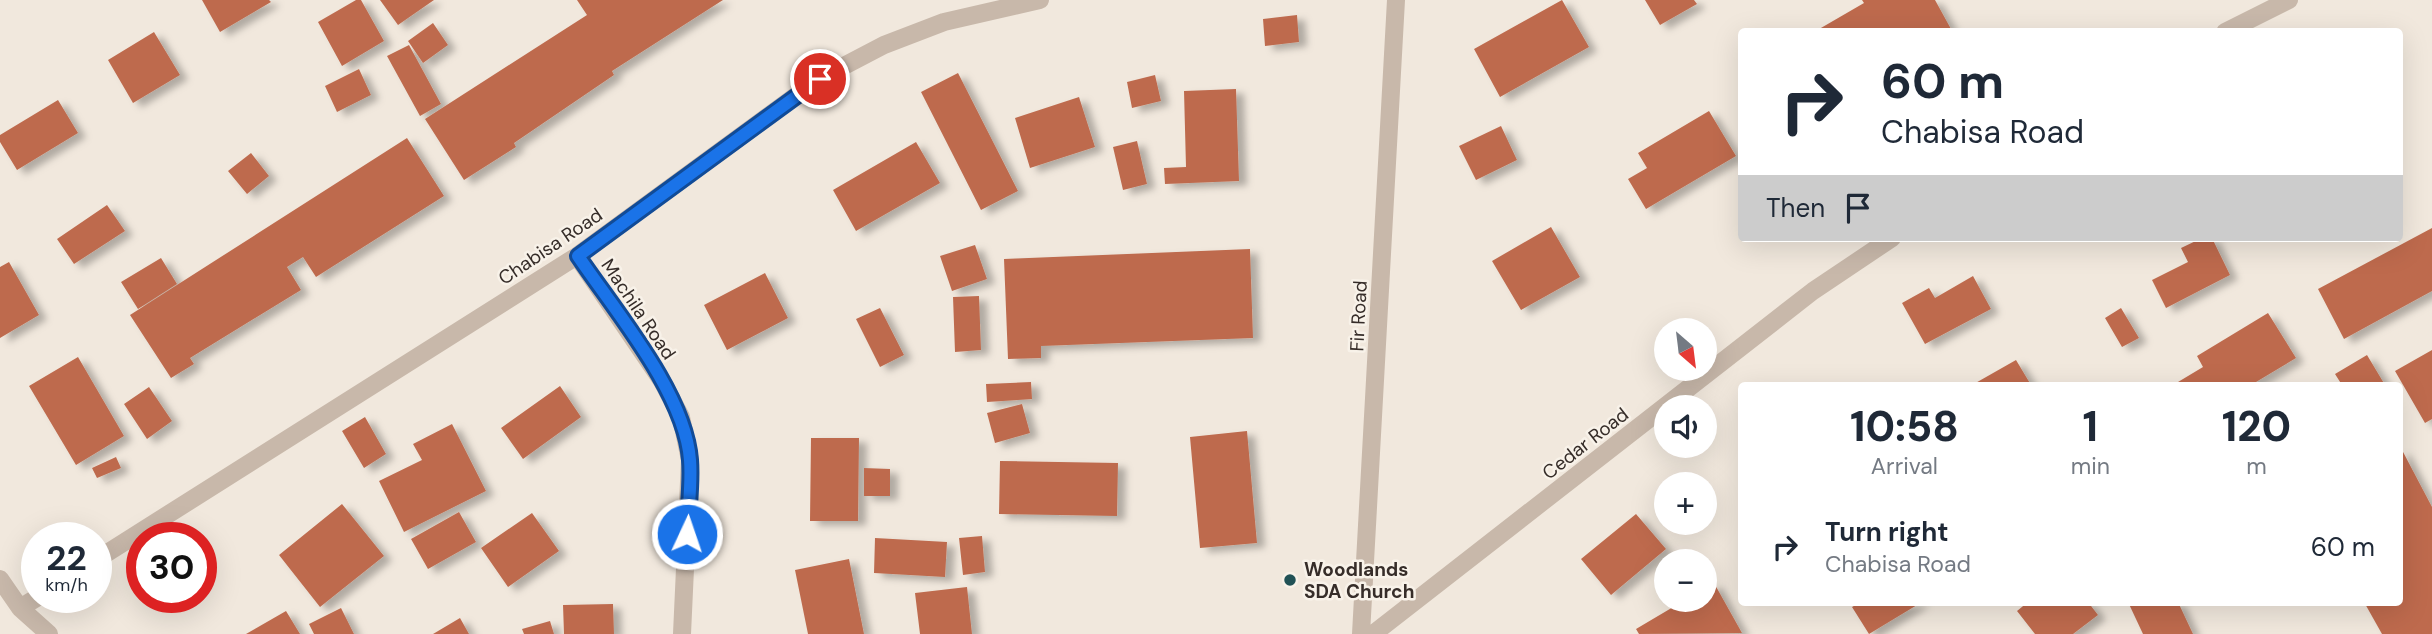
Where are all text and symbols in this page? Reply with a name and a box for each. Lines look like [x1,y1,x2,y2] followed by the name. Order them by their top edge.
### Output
[790,49,850,109] pin
[1881,49,2004,113] text: 60 m
[1766,56,1857,147] icon: right
[801,60,839,98] icon: arrive
[1881,111,2084,153] text: Chabisa Road
[1839,189,1877,227] icon: arrive
[1766,191,1825,225] text: Then
[493,202,607,290] street label: Chabisa Road
[596,254,682,365] street label: Machila Road
[1344,280,1373,352] street label: Fir Road
[1654,318,1717,382] north arrow
[1654,318,1717,612] map controls
[1654,395,1717,458] button: sound
[1850,399,1959,454] text: 10:58
[2083,399,2098,454] text: 1
[2222,399,2291,454] text: 120
[1537,402,1634,485] street label: Cedar Road
[1871,451,1938,481] text: Arrival
[2071,451,2110,481] text: min
[2246,451,2267,481] text: m
[1654,472,1717,535] button: +
[650,497,724,571] position arrow
[1825,515,1949,549] text: Turn right
[126,522,217,613] speed limit sign: 30
[1766,528,1804,566] icon: right
[2311,530,2375,564] text: 60 m
[46,535,87,581] text: 22
[1654,549,1717,612] button: −
[1825,549,1971,579] text: Chabisa Road
[1304,557,1414,604] place label: Woodlands SDA Church
[1282,572,1298,588] marker: Woodlands SDA Church
[45,573,88,597] text: km/h

